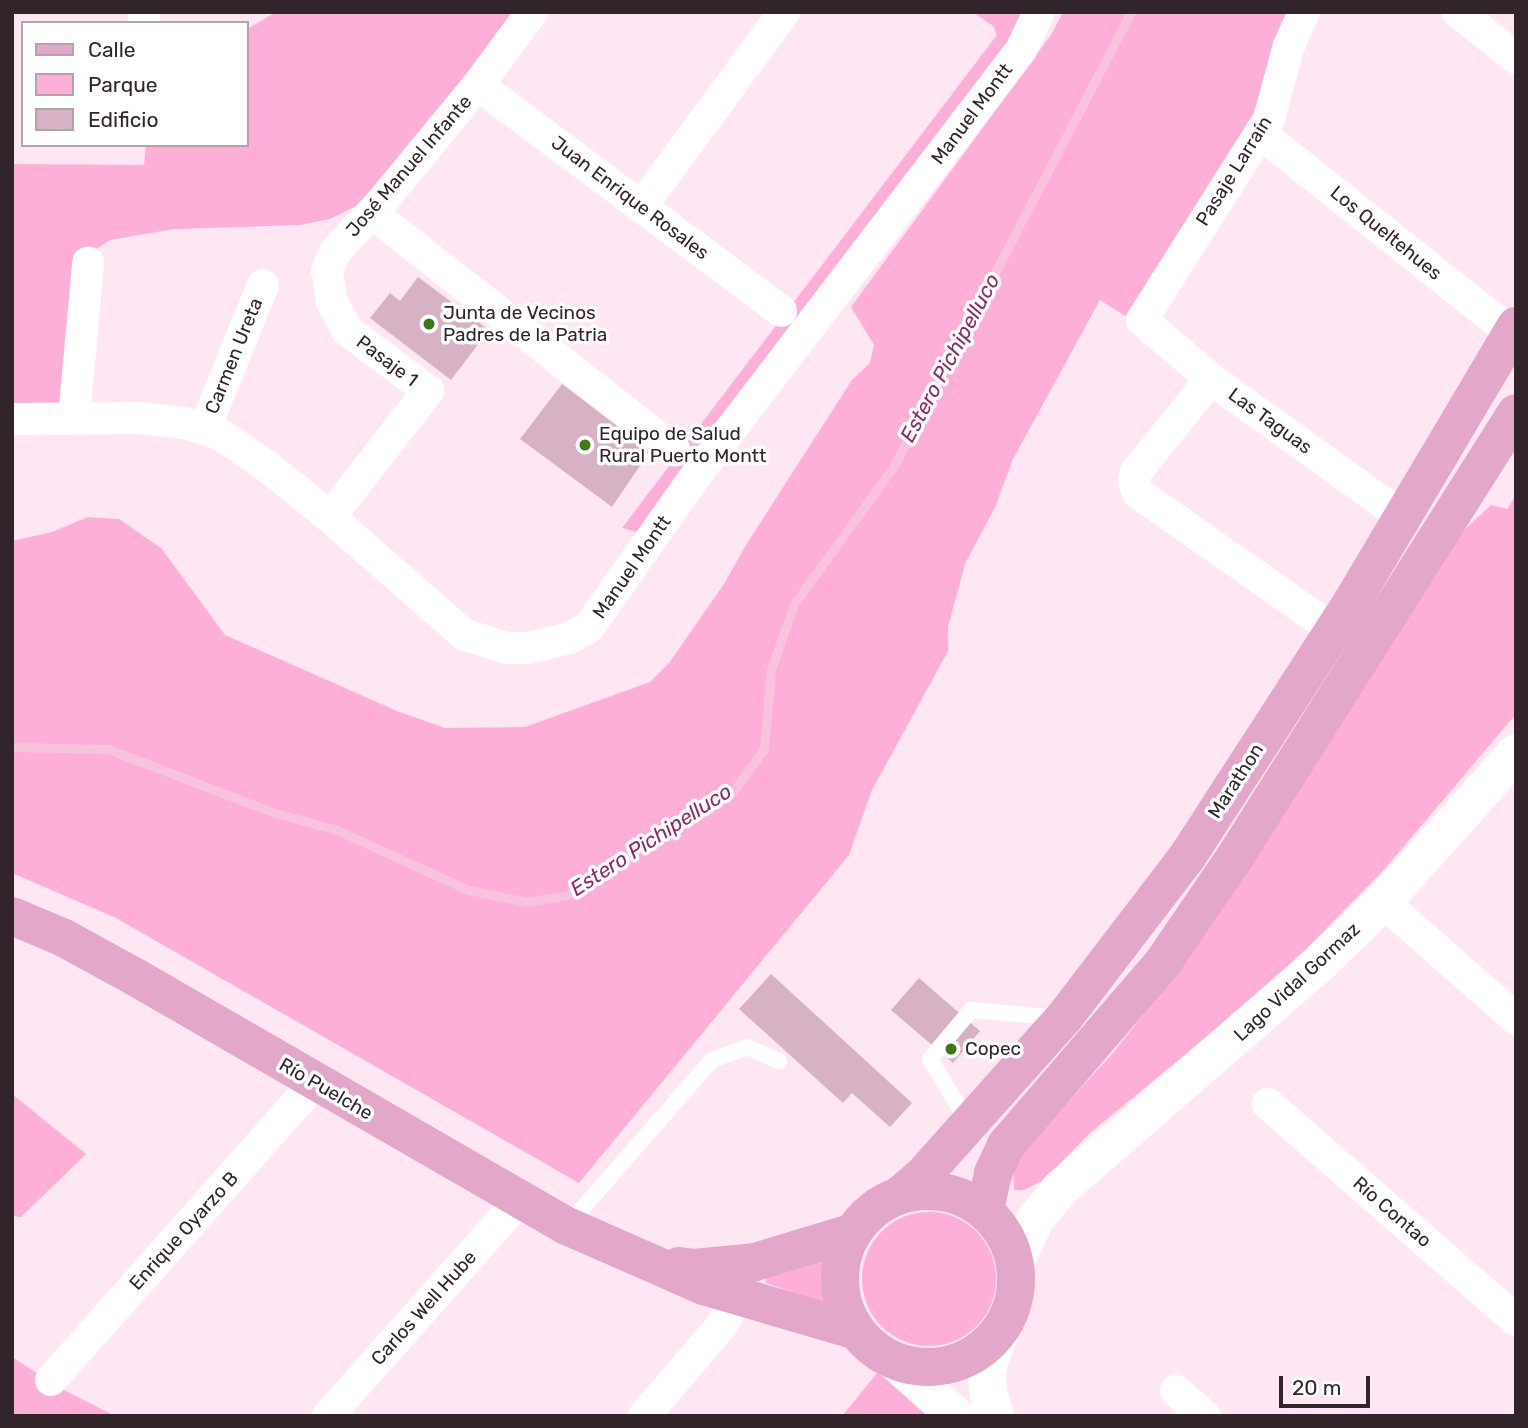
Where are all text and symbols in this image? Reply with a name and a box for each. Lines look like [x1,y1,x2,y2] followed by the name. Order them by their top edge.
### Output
[21,21,248,147] legend
[88,37,136,62] text: Calle
[927,59,1017,169] street label: Manuel Montt
[88,72,158,97] text: Parque
[341,91,477,241] street label: José Manuel Infante
[88,107,158,132] text: Edificio
[1191,112,1277,230] street label: Pasaje Larraín
[547,131,713,265] street label: Juan Enrique Rosales
[1326,181,1446,285] street label: Los Queltehues
[895,270,1005,446] water label: Estero Pichipelluco
[200,295,268,417] street label: Carmen Ureta
[443,302,607,346] place label: Junta de Vecinos Padres de la Patria
[421,316,437,332] marker: Junta de Vecinos Padres de la Patria
[352,330,422,392] street label: Pasaje 1
[1224,383,1316,459] street label: Las Taguas
[599,423,766,467] place label: Equipo de Salud Rural Puerto Montt
[577,437,593,453] marker: Equipo de Salud Rural Puerto Montt
[588,511,676,623] street label: Manuel Montt
[1203,739,1269,823] street label: Marathon
[566,778,736,902] water label: Estero Pichipelluco
[1229,918,1365,1046] street label: Lago Vidal Gormaz
[965,1038,1021,1060] place label: Copec
[943,1041,959,1057] marker: Copec
[275,1053,377,1125] street label: Río Puelche
[125,1167,243,1295] street label: Enrique Oyarzo B
[1348,1172,1436,1252] street label: Río Contao
[367,1246,481,1370] street label: Carlos Well Hube
[1283,1362,1374,1406] scale bar
[1292,1375,1341,1400] text: 20 m

